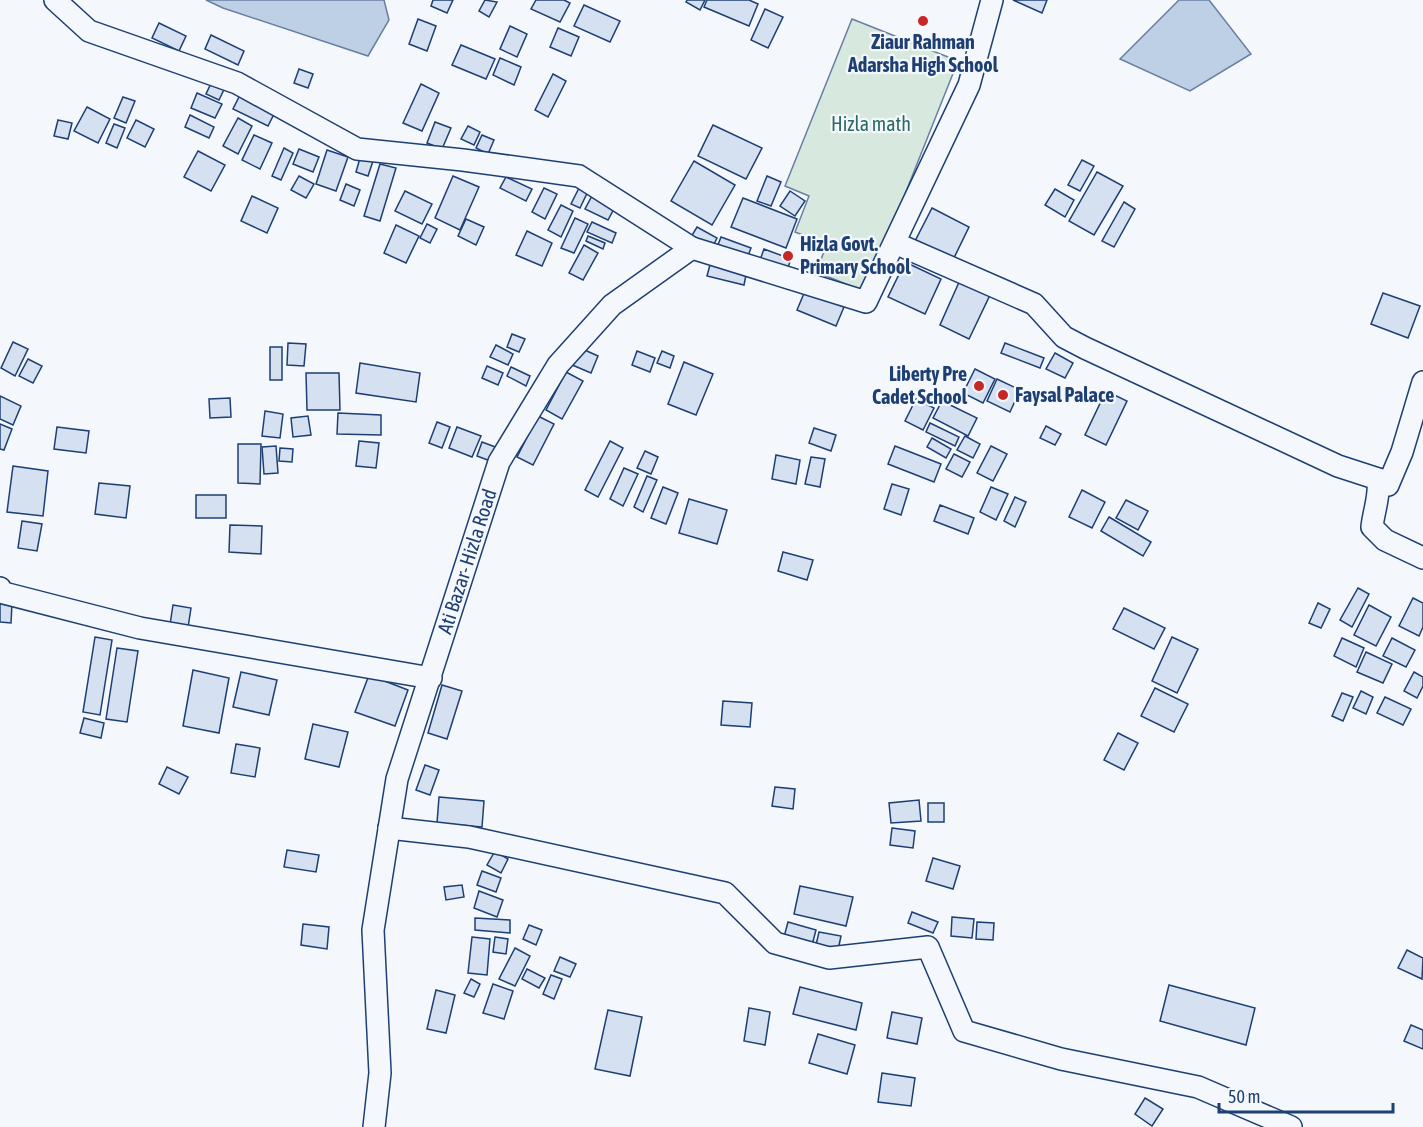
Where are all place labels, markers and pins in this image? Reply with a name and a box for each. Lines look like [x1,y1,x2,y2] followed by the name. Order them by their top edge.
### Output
[916,14,930,28] marker: Ziaur Rahman Adarsha High School
[847,30,999,76] place label: Ziaur Rahman Adarsha High School
[800,232,911,278] place label: Hizla Govt. Primary School
[781,249,795,263] marker: Hizla Govt. Primary School
[872,362,968,408] place label: Liberty Pre Cadet School
[972,379,986,393] marker: Liberty Pre Cadet School
[1015,383,1114,406] place label: Faysal Palace
[996,388,1010,402] marker: Faysal Palace

